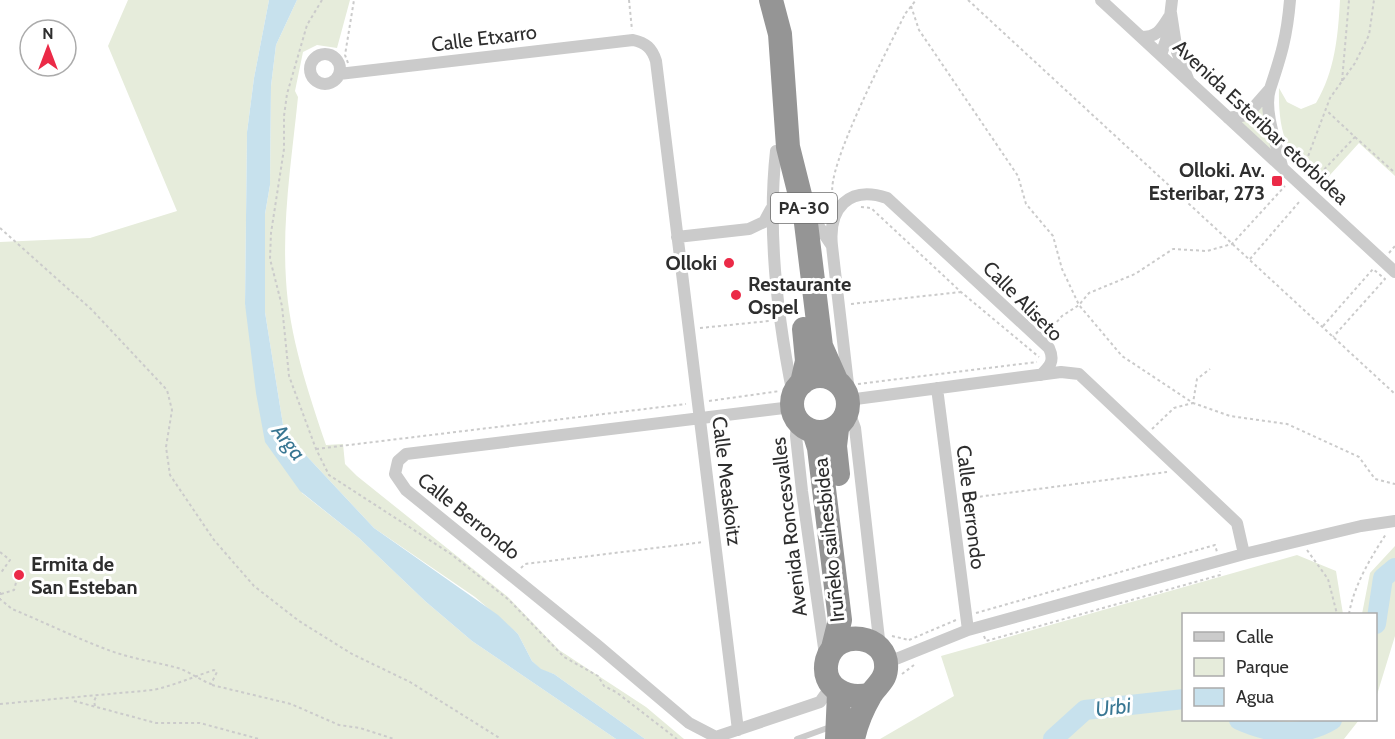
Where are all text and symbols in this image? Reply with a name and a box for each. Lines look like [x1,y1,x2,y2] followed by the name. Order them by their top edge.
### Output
[18,18,78,78] north arrow
[430,20,538,56] street label: Calle Etxarro
[42,24,54,43] text: N
[1168,34,1354,210] street label: Avenida Esteribar etorbidea
[1149,158,1265,205] place label: Olloki. Av. Esteribar, 273
[1270,174,1284,188] marker: Olloki. Av. Esteribar, 273
[771,193,837,223] road number: PA-30
[666,251,717,275] place label: Olloki
[722,256,736,270] marker: Olloki
[978,256,1068,346] street label: Calle Aliseto
[748,272,851,319] place label: Restaurante Ospel
[729,288,743,302] marker: Restaurante Ospel
[707,415,747,547] street label: Calle Measkoitz
[266,418,311,465] water label: Arga
[766,436,812,618] street label: Avenida Roncesvalles
[951,444,991,570] street label: Calle Berrondo
[808,456,850,623] street label: Iruñeko saihesbidea
[413,467,525,565] street label: Calle Berrondo
[31,552,138,599] place label: Ermita de San Esteban
[12,568,26,582] marker: Ermita de San Esteban
[1182,613,1377,721] legend
[1236,626,1273,648] text: Calle
[1236,656,1289,678] text: Parque
[1236,686,1274,708] text: Agua
[1094,692,1133,722] water label: Urbi

